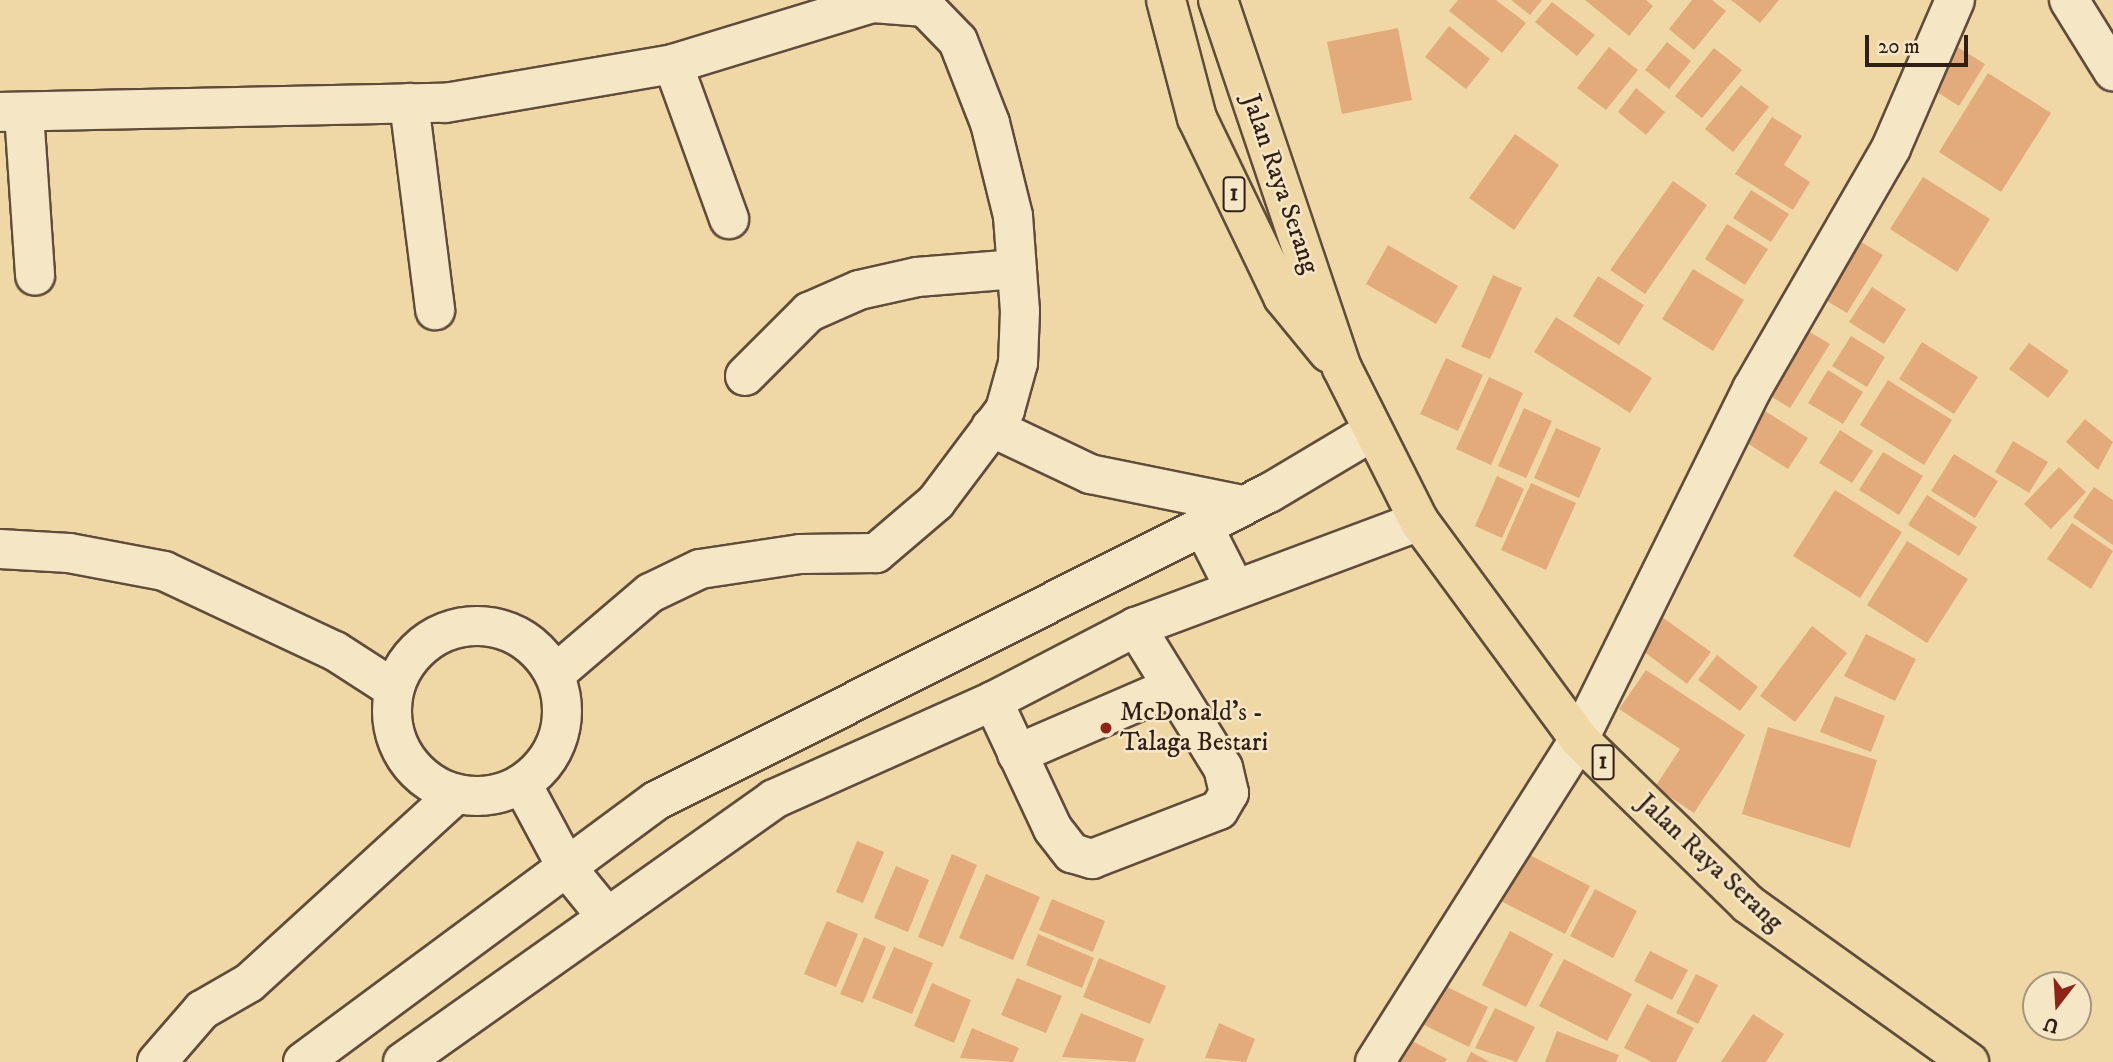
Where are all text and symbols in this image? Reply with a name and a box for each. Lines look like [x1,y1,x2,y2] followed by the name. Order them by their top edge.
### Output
[1868,21,1971,65] scale bar
[1878,34,1920,60] text: 20 m
[1235,90,1325,278] street label: Jalan Raya Serang
[1222,174,1246,214] road number: 1
[1120,697,1268,758] place label: McDonald's - Talaga Bestari
[1098,720,1114,736] marker: McDonald's - Talaga Bestari
[1591,742,1615,782] road number: 1
[1631,788,1789,938] street label: Jalan Raya Serang
[2022,971,2092,1041] north arrow
[2041,1011,2062,1038] text: U

